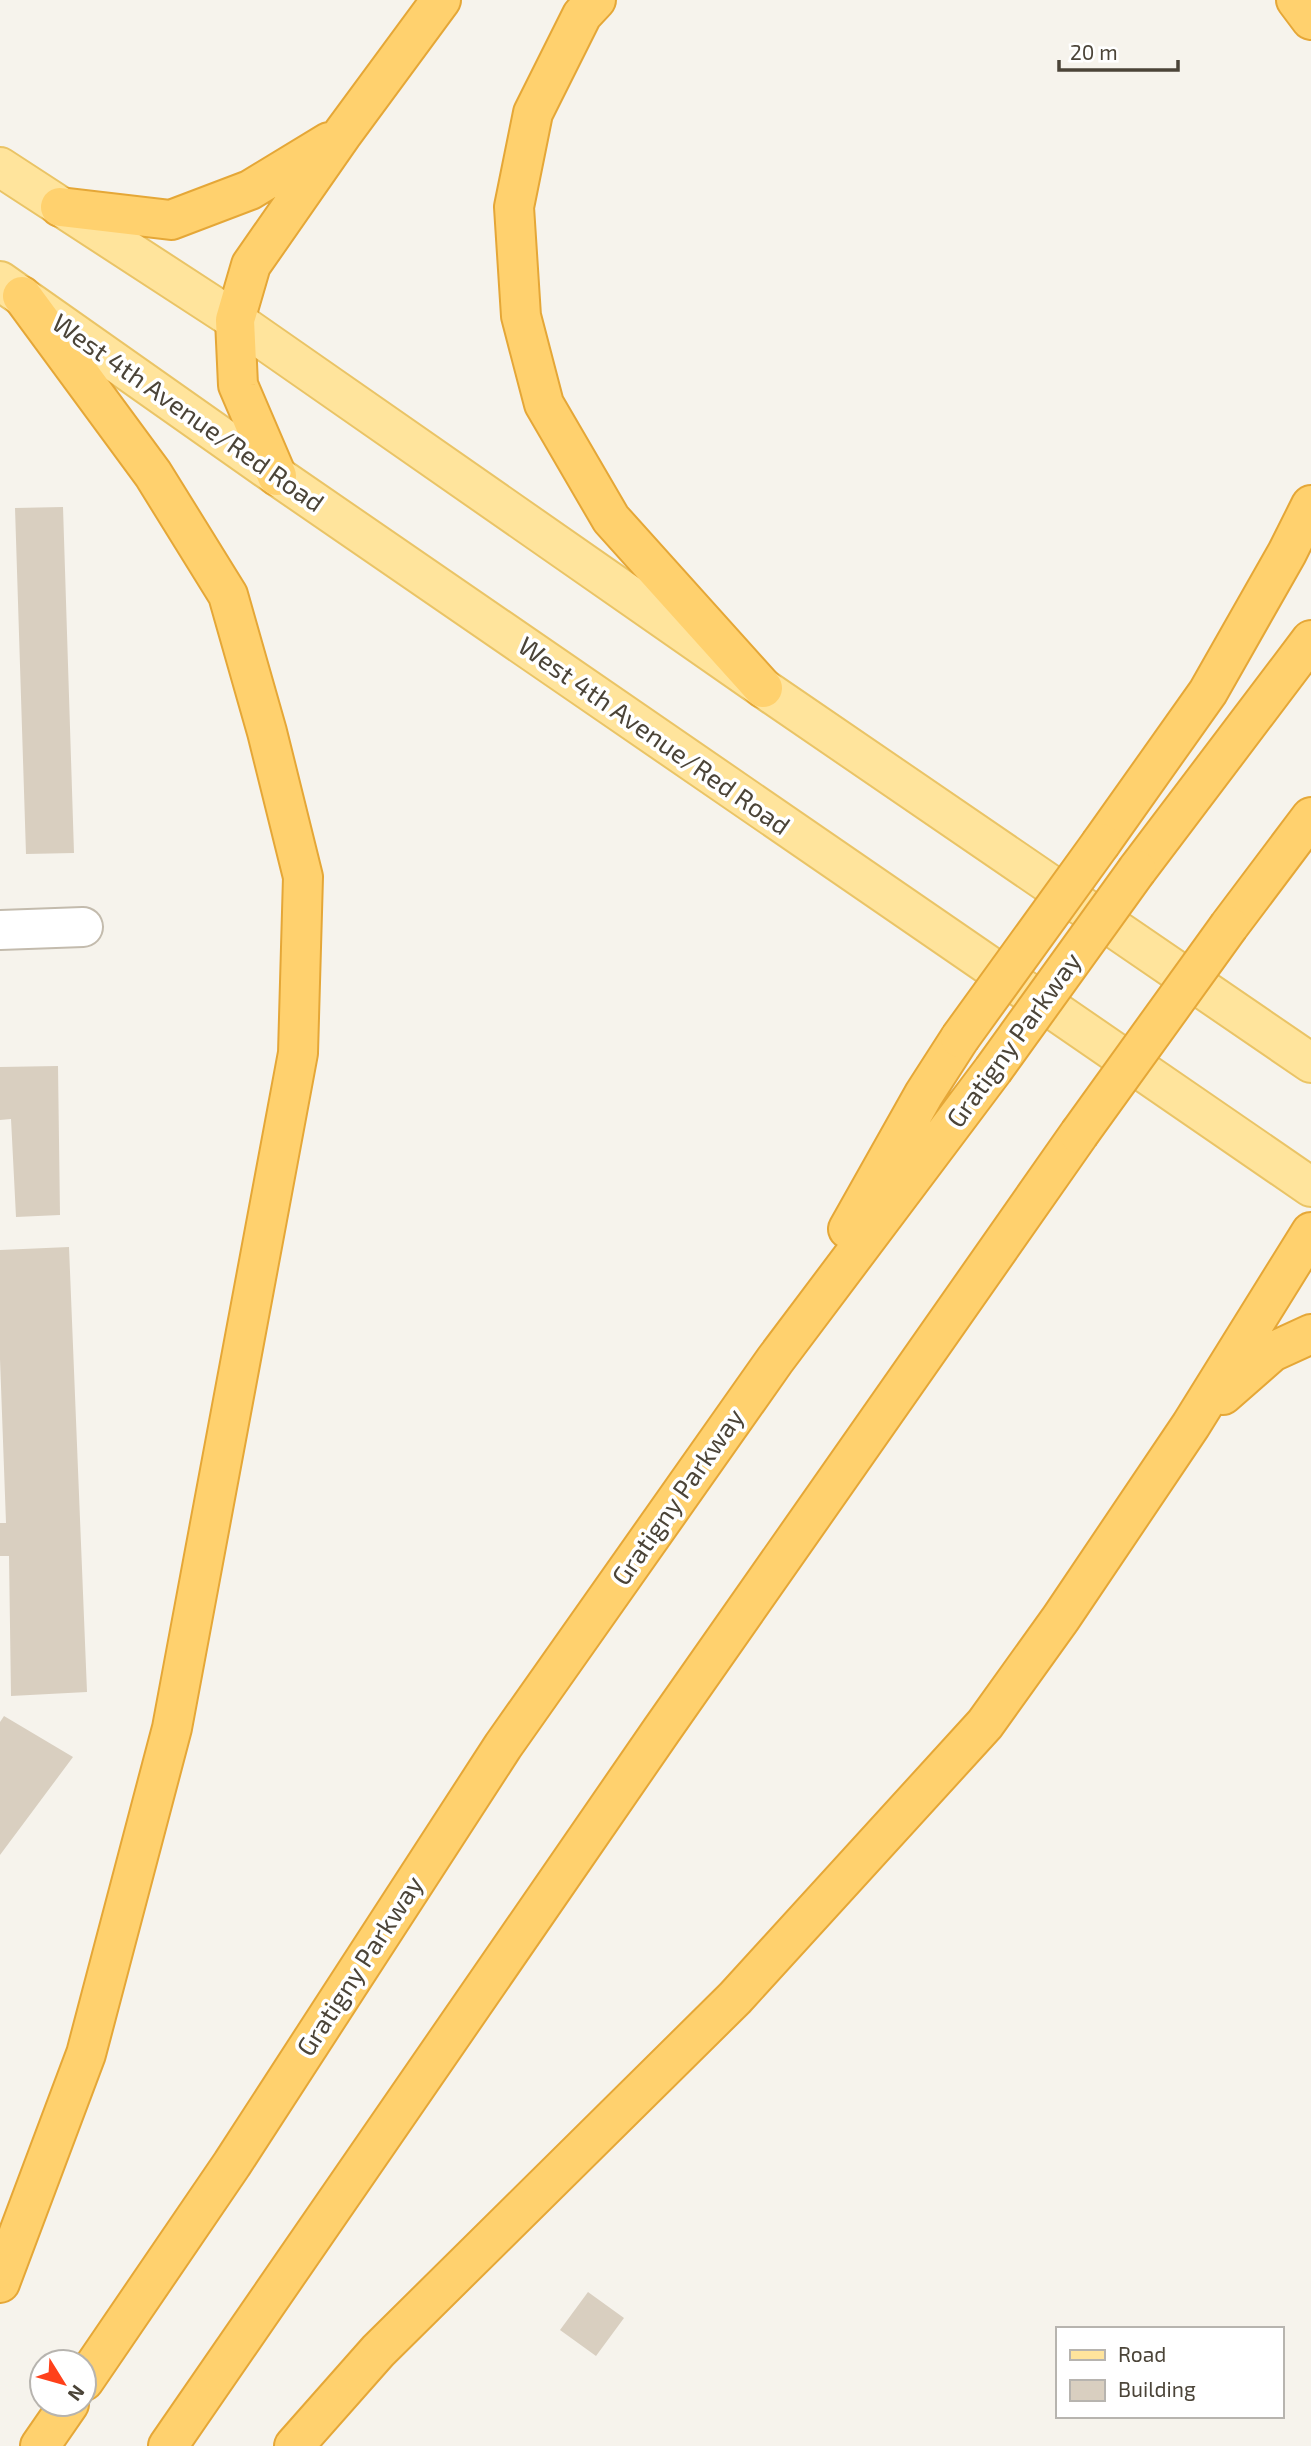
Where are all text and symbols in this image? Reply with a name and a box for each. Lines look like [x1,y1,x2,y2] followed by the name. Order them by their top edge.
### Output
[1059,28,1178,72] scale bar
[1070,39,1118,64] text: 20 m
[47,306,331,517] street label: West 4th Avenue/Red Road
[513,629,797,840] street label: West 4th Avenue/Red Road
[939,945,1087,1133] street label: Gratigny Parkway
[604,1402,749,1590] street label: Gratigny Parkway
[289,1869,429,2061] street label: Gratigny Parkway
[1056,2327,1283,2418] legend
[1118,2341,1166,2366] text: Road
[28,2348,98,2418] north arrow
[1118,2376,1196,2401] text: Building
[64,2381,90,2406] text: N

